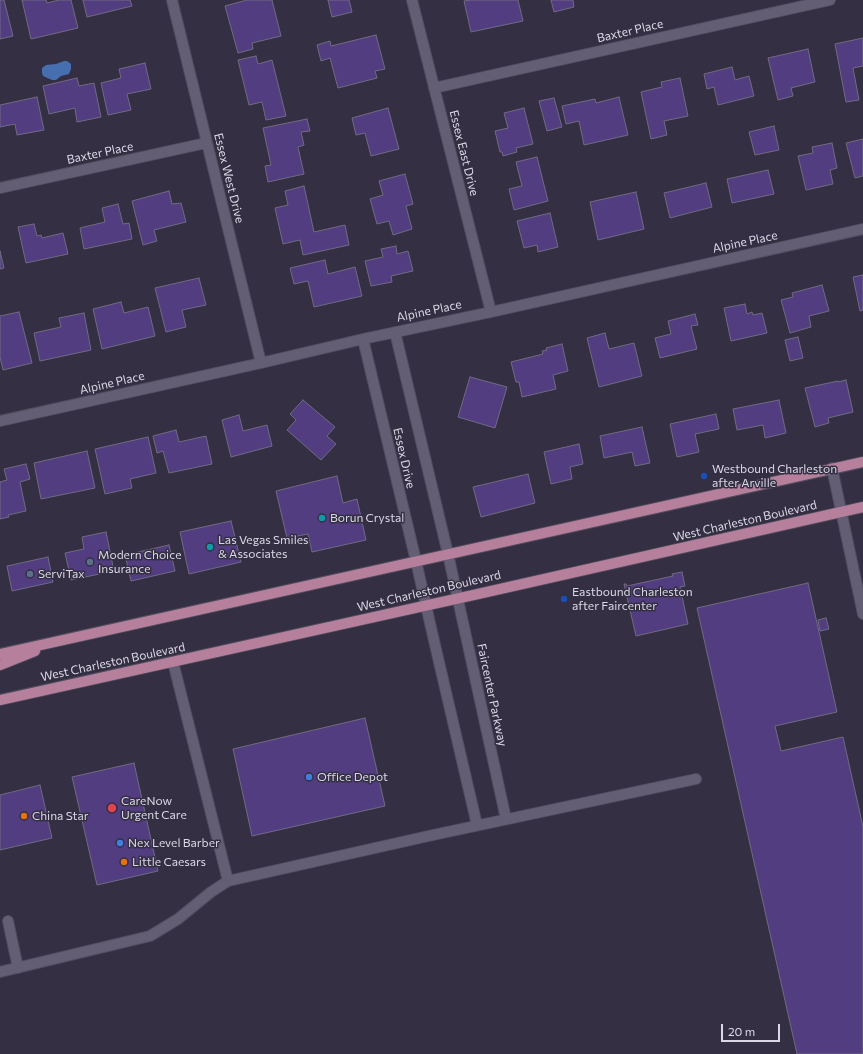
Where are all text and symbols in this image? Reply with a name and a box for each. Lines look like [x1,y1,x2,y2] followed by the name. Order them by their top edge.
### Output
[595,16,665,46] street label: Baxter Place
[446,109,482,197] street label: Essex East Drive
[211,131,247,225] street label: Essex West Drive
[65,139,135,167] street label: Baxter Place
[711,228,779,256] street label: Alpine Place
[395,297,463,325] street label: Alpine Place
[78,369,146,397] street label: Alpine Place
[390,426,418,490] street label: Essex Drive
[712,462,837,490] place label: Westbound Charleston after Arville
[699,471,709,481] marker: Westbound Charleston after Arville
[672,497,818,545] street label: West Charleston Boulevard
[330,511,404,525] place label: Borun Crystal
[317,513,327,523] marker: Borun Crystal
[218,533,309,561] place label: Las Vegas Smiles & Associates
[205,542,215,552] marker: Las Vegas Smiles & Associates
[98,548,181,576] place label: Modern Choice Insurance
[85,557,95,567] marker: Modern Choice Insurance
[38,567,85,581] place label: ServiTax
[356,567,502,615] street label: West Charleston Boulevard
[25,569,35,579] marker: ServiTax
[572,585,693,613] place label: Eastbound Charleston after Faircenter
[559,594,569,604] marker: Eastbound Charleston after Faircenter
[40,640,186,684] street label: West Charleston Boulevard
[474,642,510,748] street label: Faircenter Parkway
[317,770,388,784] place label: Office Depot
[304,772,314,782] marker: Office Depot
[121,794,187,822] place label: CareNow Urgent Care
[106,802,118,814] marker: CareNow Urgent Care
[32,809,89,823] place label: China Star
[19,811,29,821] marker: China Star
[128,836,220,850] place label: Nex Level Barber
[115,838,125,848] marker: Nex Level Barber
[132,855,206,869] place label: Little Caesars
[119,857,129,867] marker: Little Caesars
[723,1016,782,1042] scale bar
[728,1024,755,1038] text: 20 m

